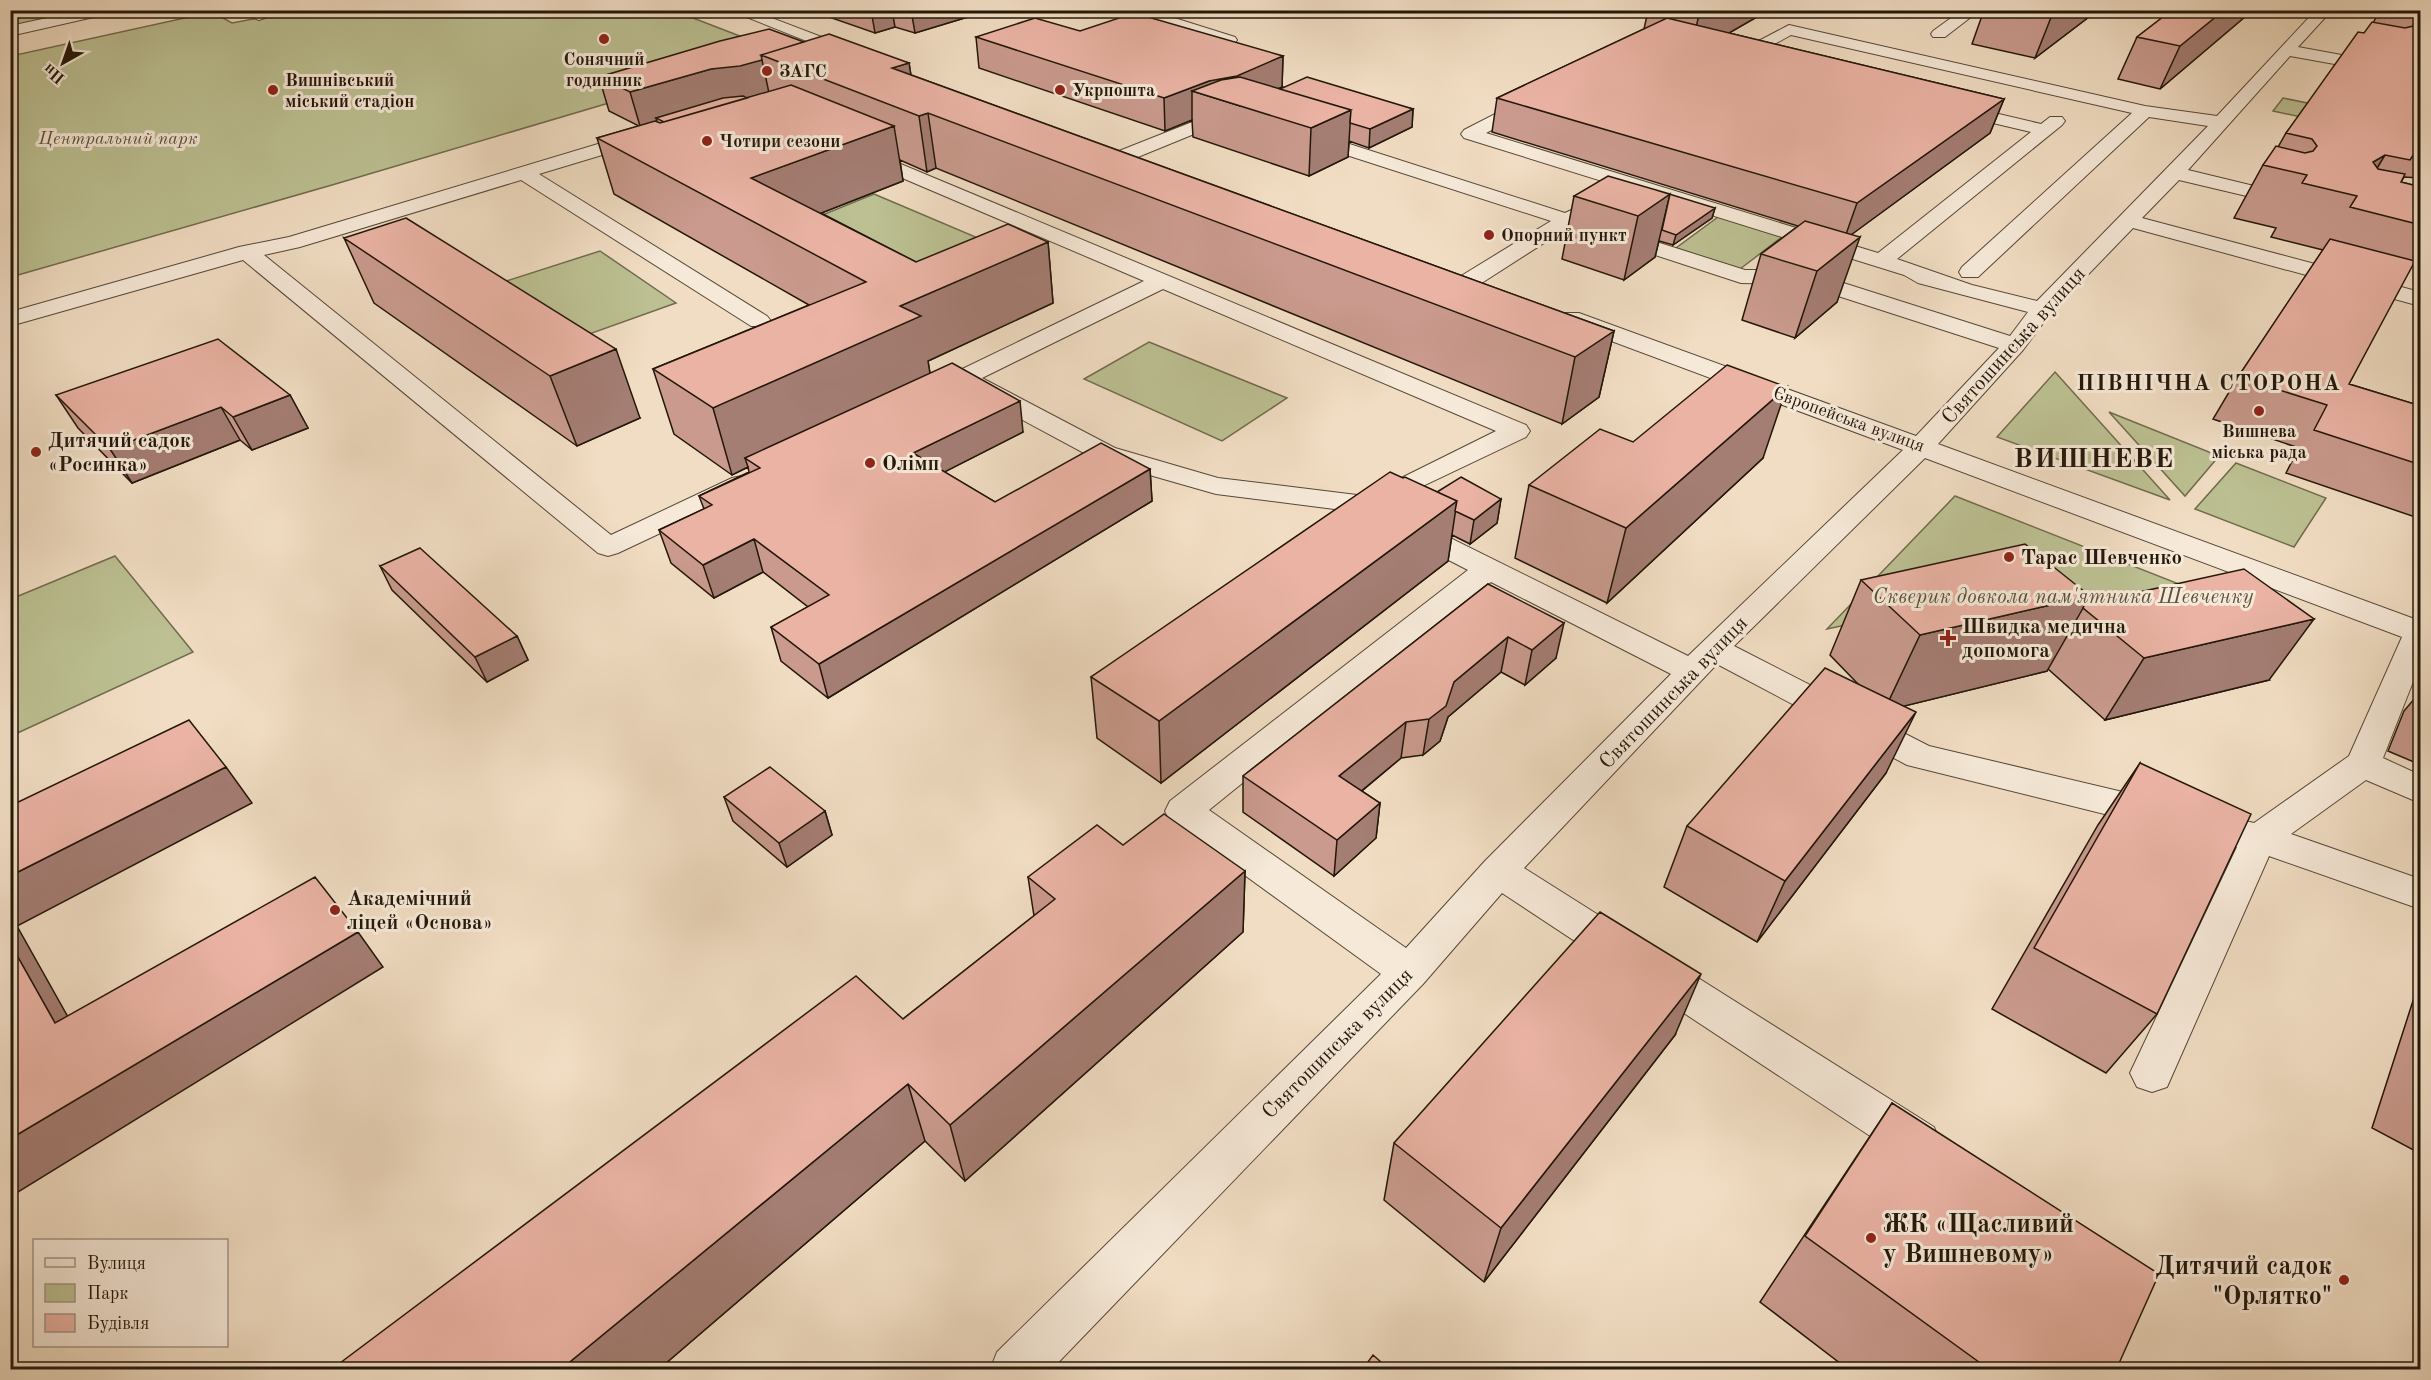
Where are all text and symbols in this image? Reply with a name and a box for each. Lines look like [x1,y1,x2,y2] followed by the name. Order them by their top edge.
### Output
[597,32,611,46] marker: Сонячний годинник
[33,33,93,93] north arrow
[564,51,644,90] place label: Сонячний годинник
[41,60,68,86] text: Пн
[779,63,827,81] place label: ЗАГС
[760,64,774,78] marker: ЗАГС
[285,72,414,111] place label: Вишнівський міський стадіон
[1072,82,1155,100] place label: Укрпошта
[266,83,280,97] marker: Вишнівський міський стадіон
[1053,83,1067,97] marker: Укрпошта
[37,130,198,148] park label: Центральний парк
[719,133,841,151] place label: Чотири сезони
[700,134,714,148] marker: Чотири сезони
[1501,227,1627,245] place label: Опорний пункт
[1482,228,1496,242] marker: Опорний пункт
[1938,263,2090,429] street label: Святошинська вулиця
[2077,373,2341,395] district label: ПІВНІЧНА СТОРОНА
[1771,384,1927,456] street label: Європейська вулиця
[2252,404,2266,418] marker: Вишнева міська рада
[2211,423,2307,462] place label: Вишнева міська рада
[48,431,191,476] place label: Дитячий садок «Росинка»
[29,445,43,459] marker: Дитячий садок «Росинка»
[2013,446,2175,473] district label: ВИШНЕВЕ
[882,454,940,475] place label: Олімп
[863,456,877,470] marker: Олімп
[2021,548,2182,569] place label: Тарас Шевченко
[2002,550,2016,564] marker: Тарас Шевченко
[1873,587,2254,608] park label: Скверик довкола пам'ятника Шевченку
[1596,613,1752,773] street label: Святошинська вулиця
[1962,617,2127,662] place label: Швидка медична допомога
[1939,629,1957,647] marker: Швидка медична допомога
[347,889,493,934] place label: Академічний ліцей «Основа»
[328,903,342,917] marker: Академічний ліцей «Основа»
[1259,965,1417,1123] street label: Святошинська вулиця
[1883,1212,2074,1268] place label: ЖК «Щасливий у Вишневому»
[1864,1231,1878,1245] marker: ЖК «Щасливий у Вишневому»
[33,1239,228,1347] legend
[2155,1254,2332,1310] place label: Дитячий садок "Орлятко"
[87,1255,146,1273] text: Вулиця
[2337,1273,2351,1287] marker: Дитячий садок "Орлятко"
[87,1285,128,1303] text: Парк
[87,1315,149,1333] text: Будівля

